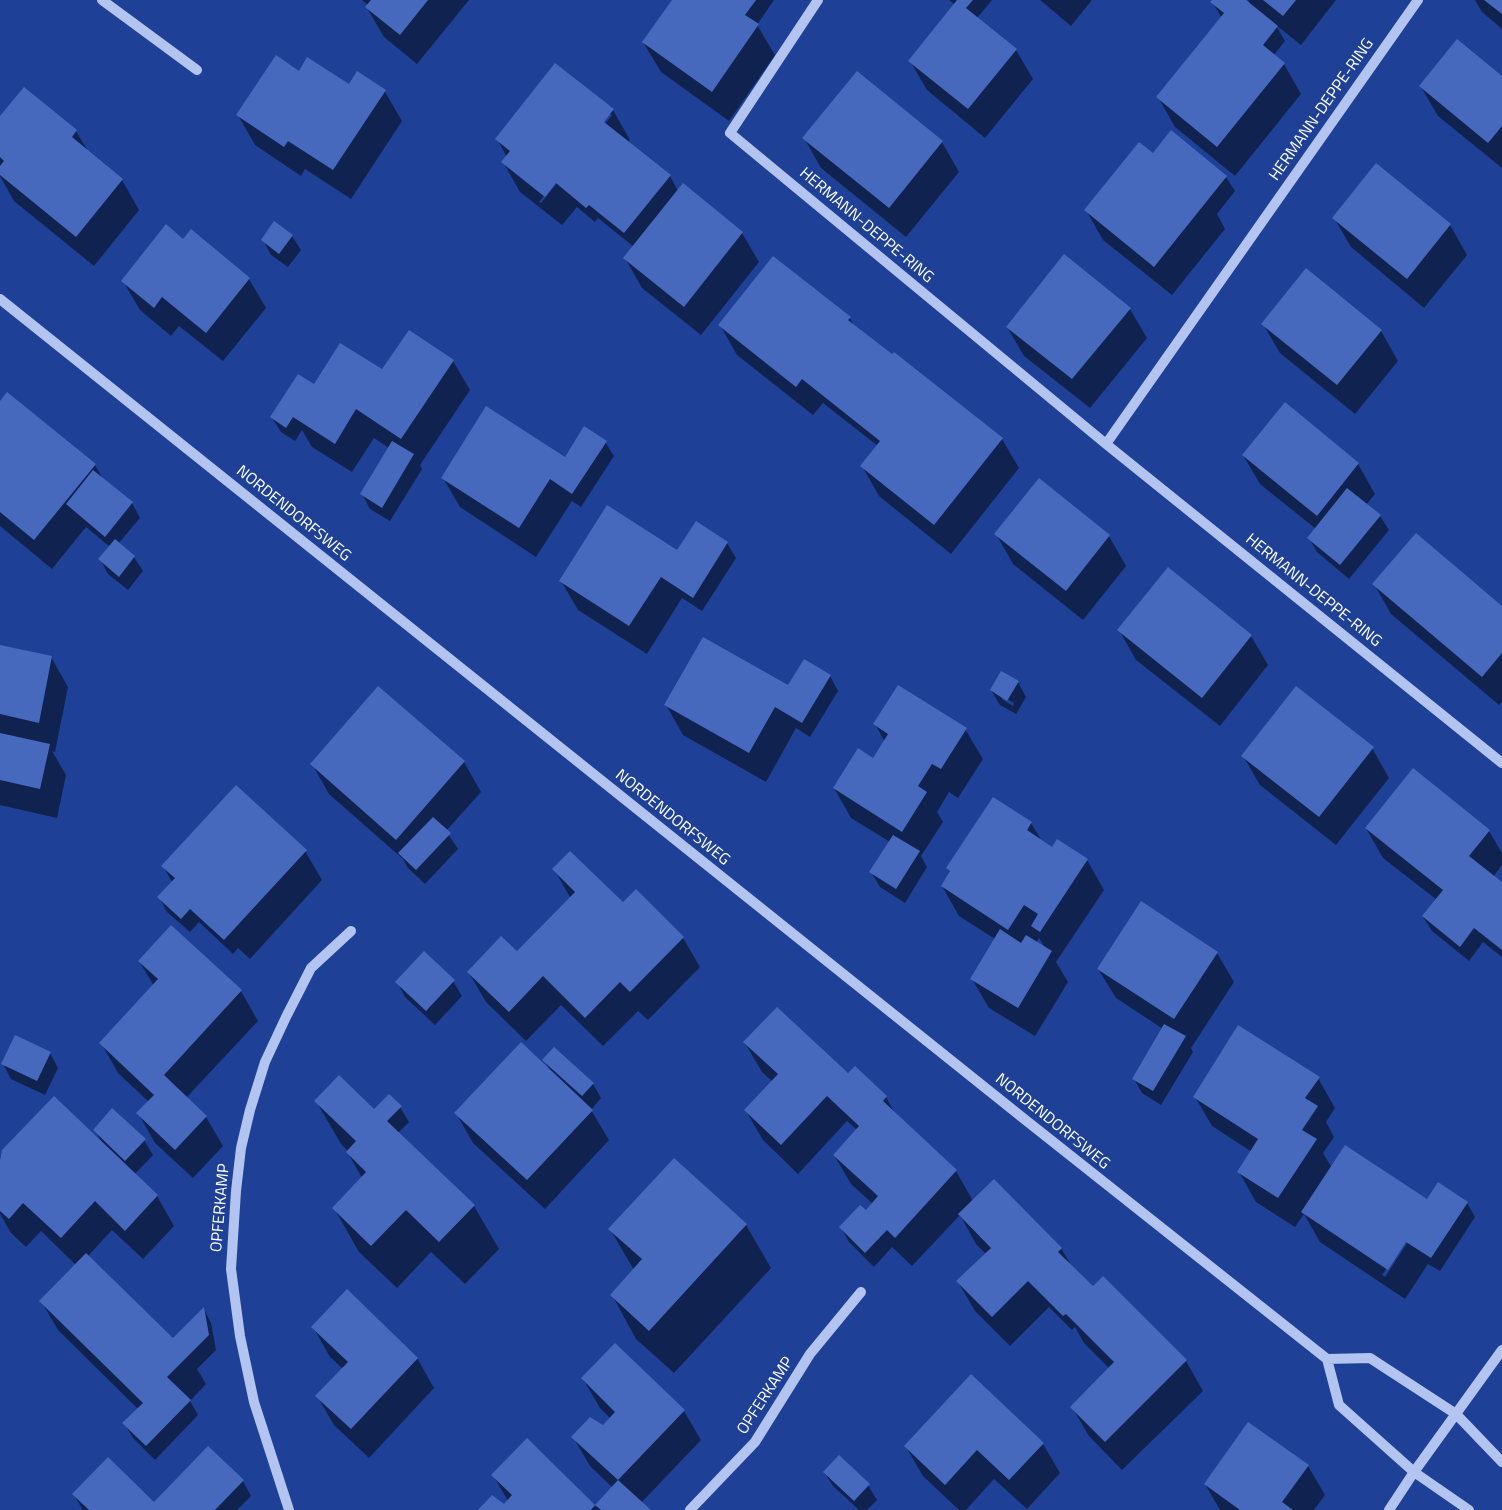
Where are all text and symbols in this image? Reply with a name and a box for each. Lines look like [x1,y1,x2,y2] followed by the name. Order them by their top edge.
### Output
[1266,35,1378,185] street label: HERMANN-DEPPE-RING
[795,164,937,288] street label: HERMANN-DEPPE-RING
[232,462,354,566] street label: NORDENDORFSWEG
[1241,530,1385,652] street label: HERMANN-DEPPE-RING
[611,766,733,870] street label: NORDENDORFSWEG
[991,1070,1113,1174] street label: NORDENDORFSWEG
[208,1163,234,1253] street label: OPFERKAMP
[734,1354,798,1438] street label: OPFERKAMP

